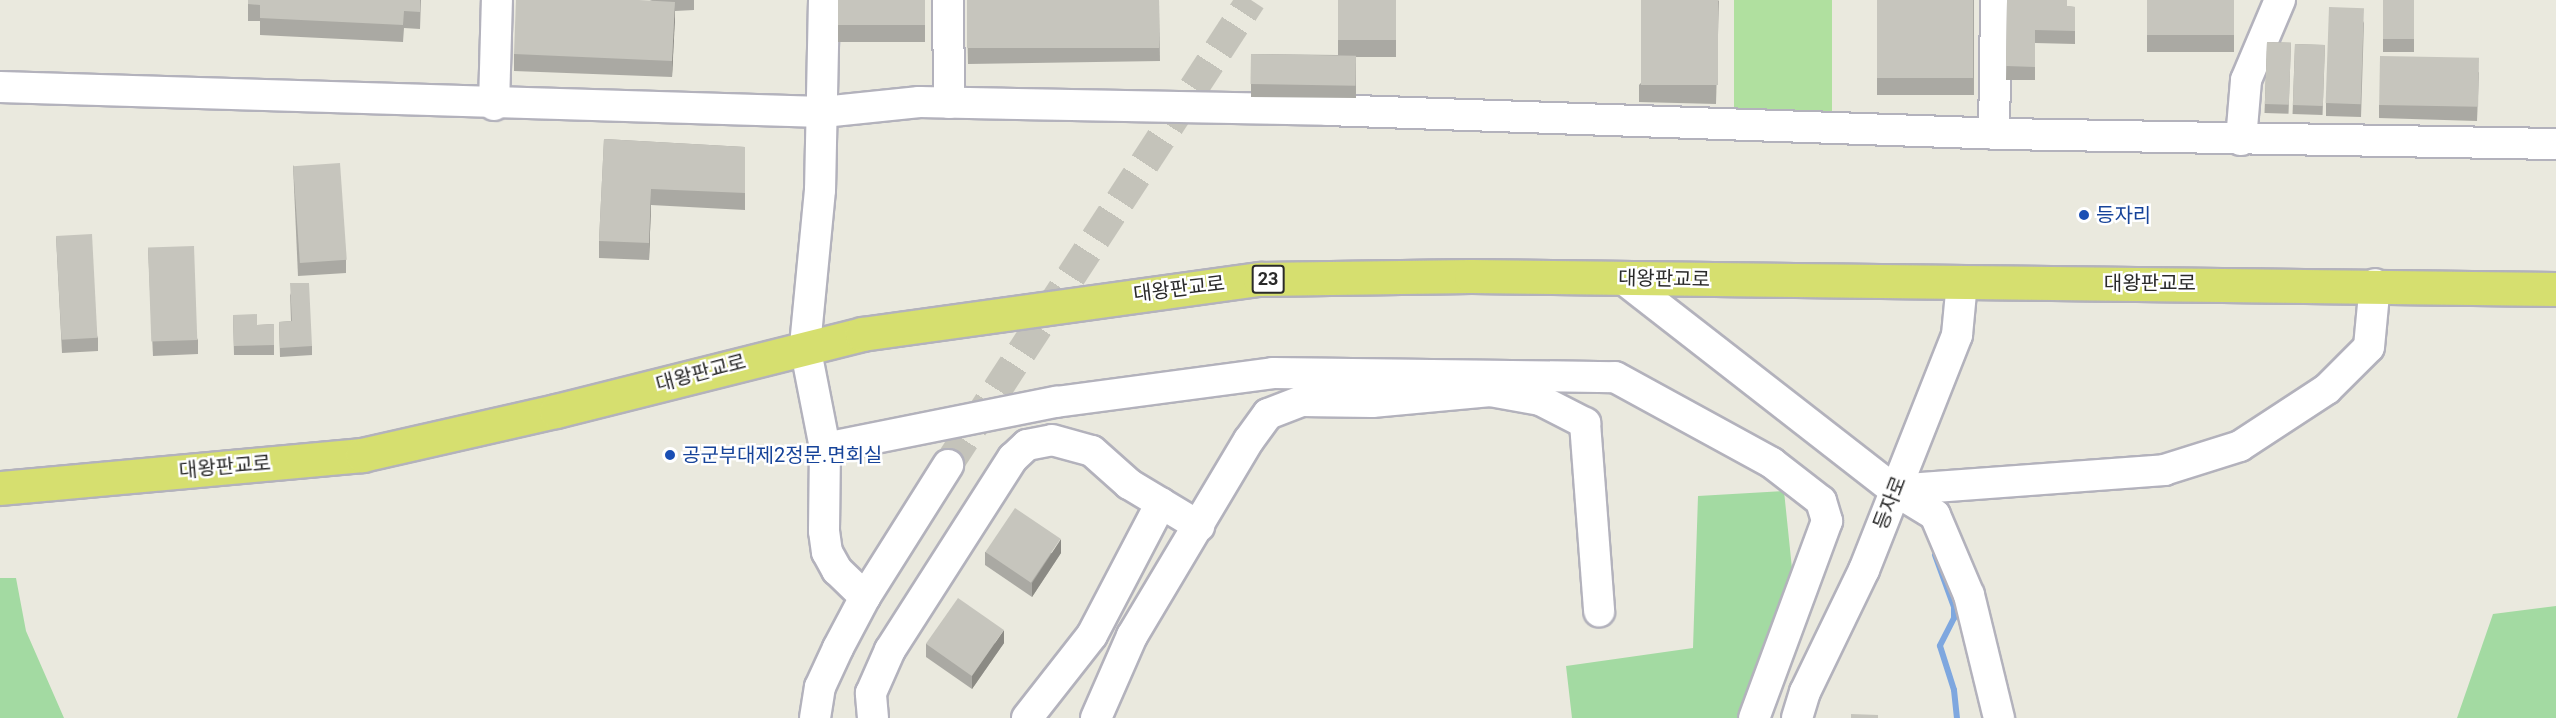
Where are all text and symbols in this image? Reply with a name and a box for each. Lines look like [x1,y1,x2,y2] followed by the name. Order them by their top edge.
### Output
[2096,203,2151,227] place label: 등자리
[2077,208,2091,222] marker: 등자리
[1252,264,1284,294] road number: 23
[1618,266,1710,292] street label: 대왕판교로
[1132,271,1226,307] street label: 대왕판교로
[2104,271,2196,295] street label: 대왕판교로
[653,350,749,396] street label: 대왕판교로
[682,443,883,467] place label: 공군부대제2정문.면회실
[663,448,677,462] marker: 공군부대제2정문.면회실
[178,451,272,483] street label: 대왕판교로
[1869,473,1911,533] street label: 등자로

